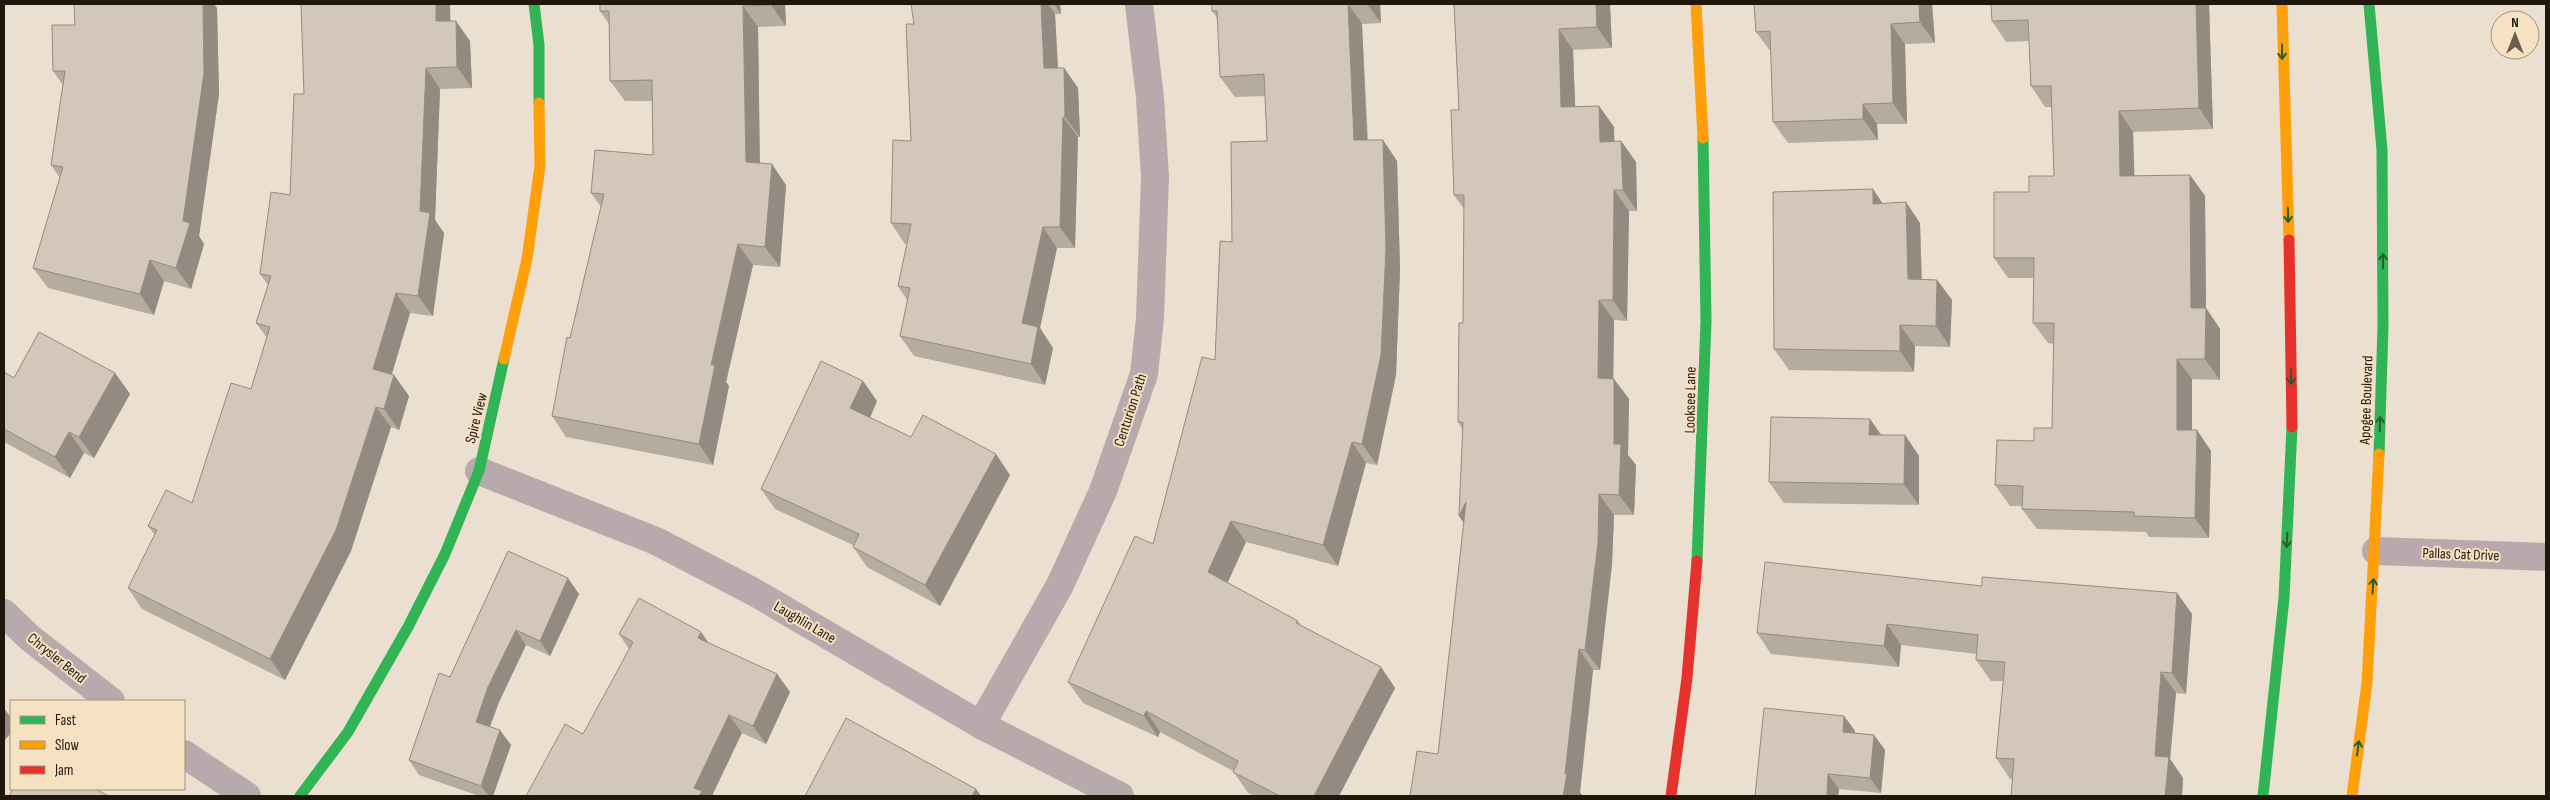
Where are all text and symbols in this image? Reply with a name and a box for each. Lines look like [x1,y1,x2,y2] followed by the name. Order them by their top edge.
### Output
[2490,10,2540,60] north arrow
[2511,14,2519,31] text: N
[2277,44,2287,60] one-way arrow
[2284,207,2293,223] one-way arrow
[2378,254,2388,270] one-way arrow
[2355,355,2378,446] street label: Apogee Boulevard
[1680,366,1701,434] street label: Looksee Lane
[2286,369,2296,385] one-way arrow
[1110,371,1151,449] street label: Centurion Path
[461,390,492,446] street label: Spire View
[2376,416,2385,432] one-way arrow
[2283,531,2292,547] one-way arrow
[2422,544,2500,565] street label: Pallas Cat Drive
[2369,579,2378,595] one-way arrow
[770,597,839,648] street label: Laughlin Lane
[23,629,90,688] street label: Chrysler Bend
[10,700,185,790] legend
[55,711,77,730] text: Fast
[55,736,79,755] text: Slow
[2353,740,2363,756] one-way arrow
[54,761,73,780] text: Jam

